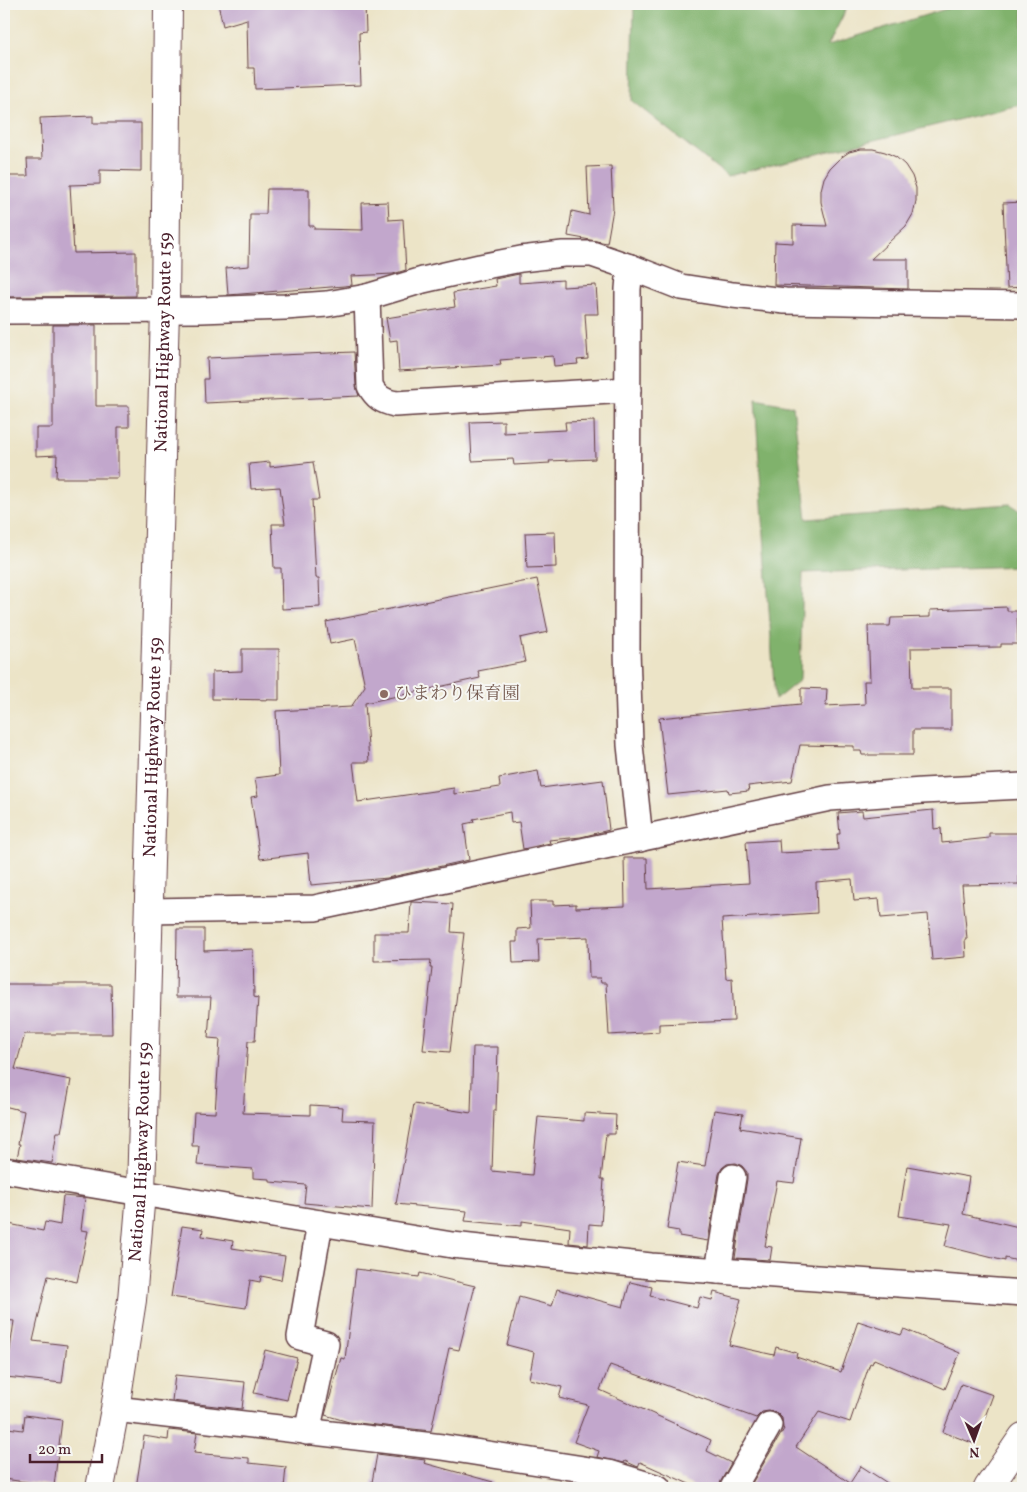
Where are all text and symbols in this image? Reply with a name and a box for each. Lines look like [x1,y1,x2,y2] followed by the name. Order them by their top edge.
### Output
[149,232,178,453] street label: National Highway Route 159
[138,637,169,858] street label: National Highway Route 159
[394,682,520,707] place label: ひまわり保育園
[378,688,390,700] marker: ひまわり保育園
[123,1042,158,1263] street label: National Highway Route 159
[950,1414,1000,1464] north arrow
[30,1432,102,1464] scale bar
[38,1440,71,1461] text: 20 m
[969,1442,980,1461] text: N

